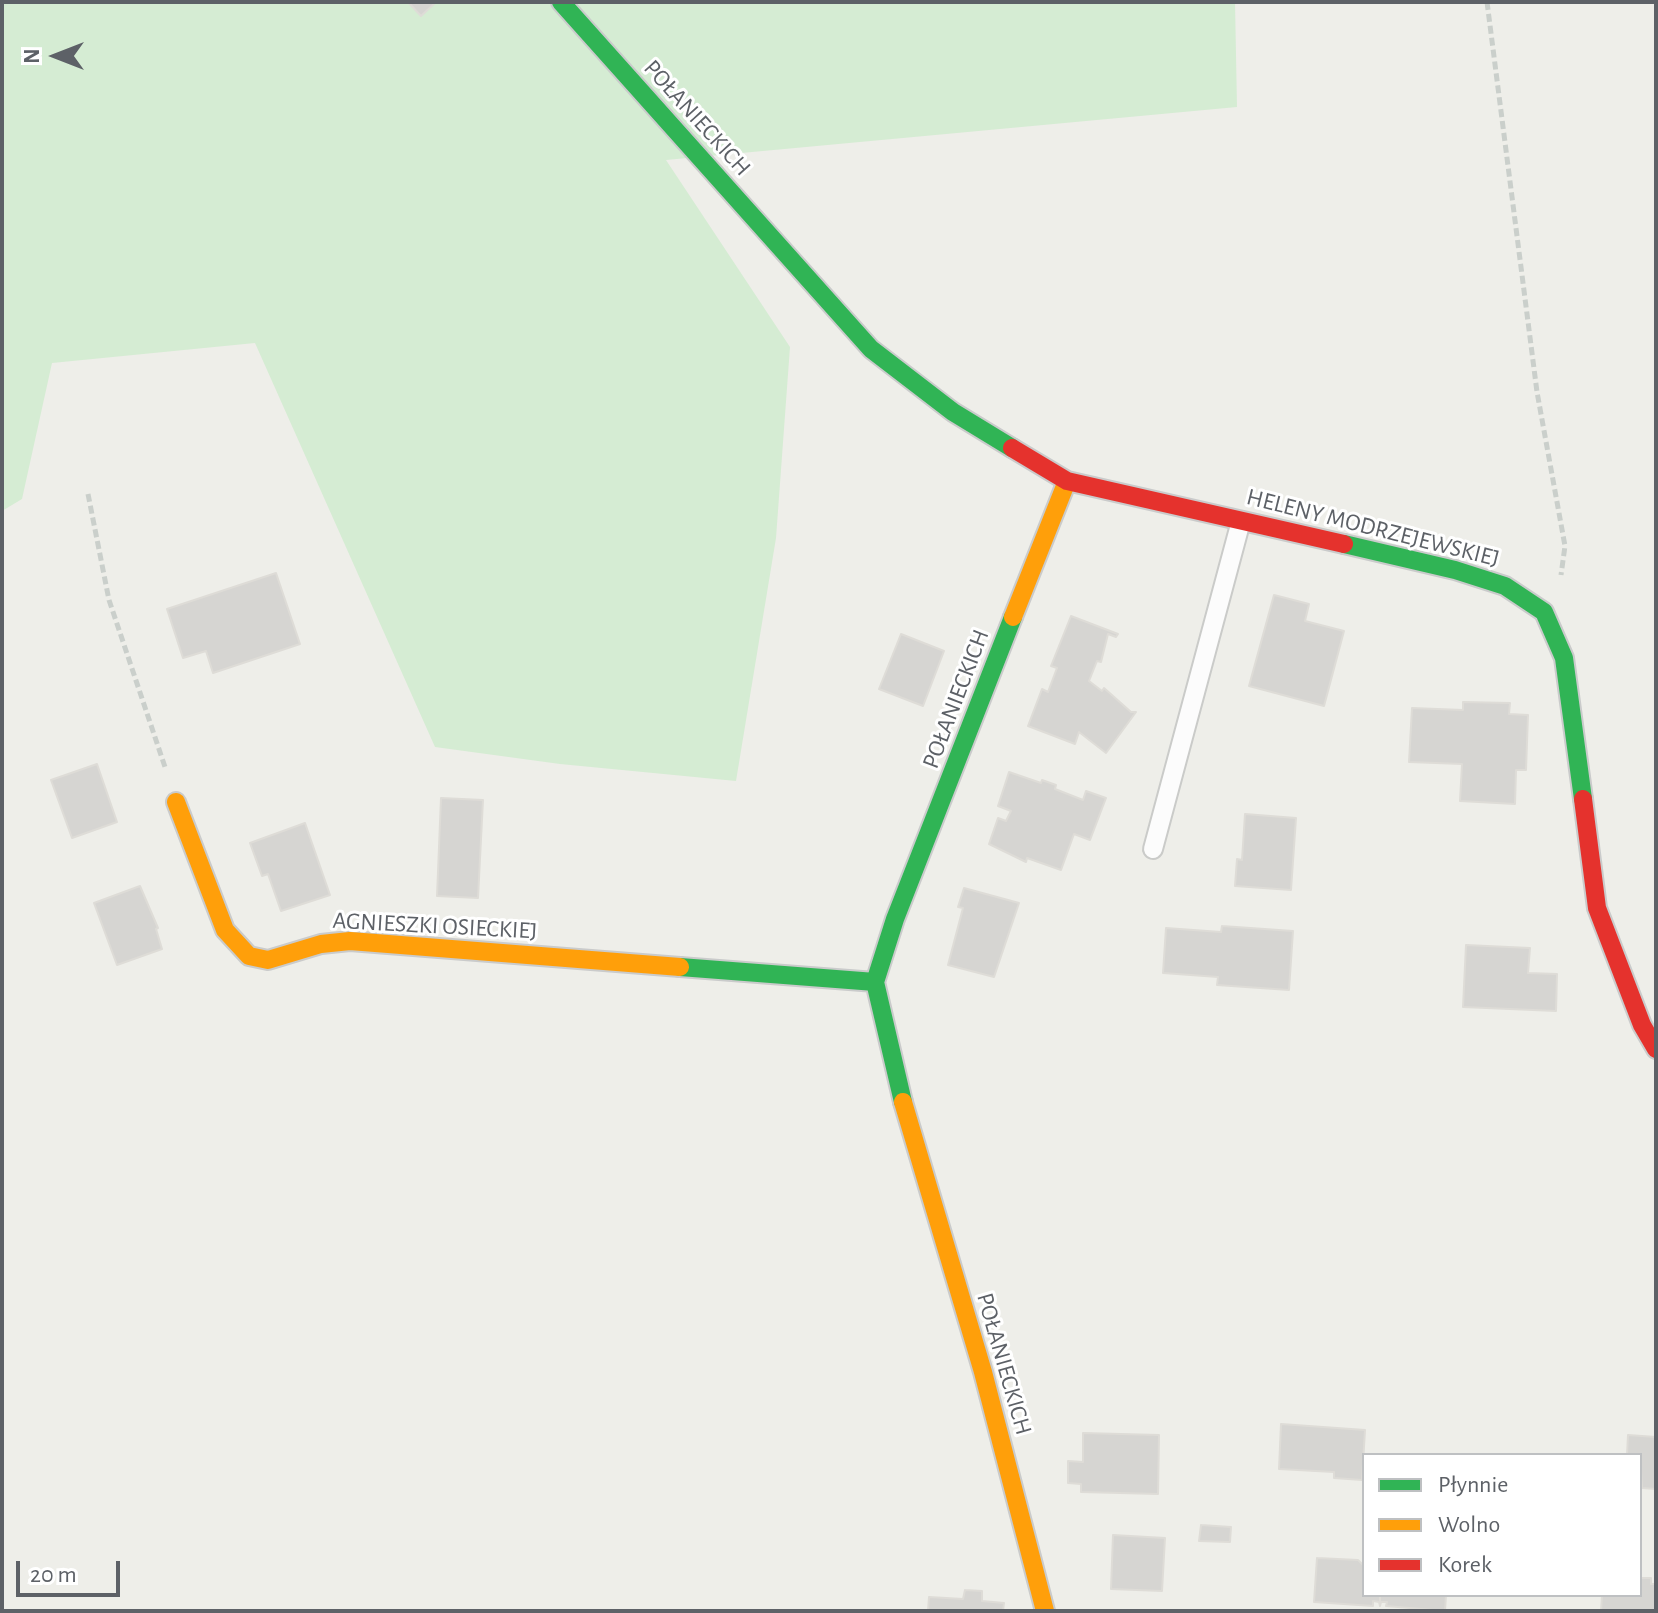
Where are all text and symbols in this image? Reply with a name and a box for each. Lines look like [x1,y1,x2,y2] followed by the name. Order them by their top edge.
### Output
[16,16,96,96] north arrow
[21,48,43,64] text: N
[637,54,757,182] street label: POŁANIECKICH
[1243,483,1503,573] street label: HELENY MODRZEJEWSKIEJ
[916,625,996,773] street label: POŁANIECKICH
[332,906,538,946] street label: AGNIESZKI OSIECKIEJ
[970,1290,1038,1438] street label: POŁANIECKICH
[1362,1453,1642,1597] legend
[1438,1473,1508,1497] text: Płynnie
[1438,1513,1500,1537] text: Wolno
[20,1545,124,1595] scale bar
[1438,1553,1492,1577] text: Korek
[30,1563,77,1587] text: 20 m

